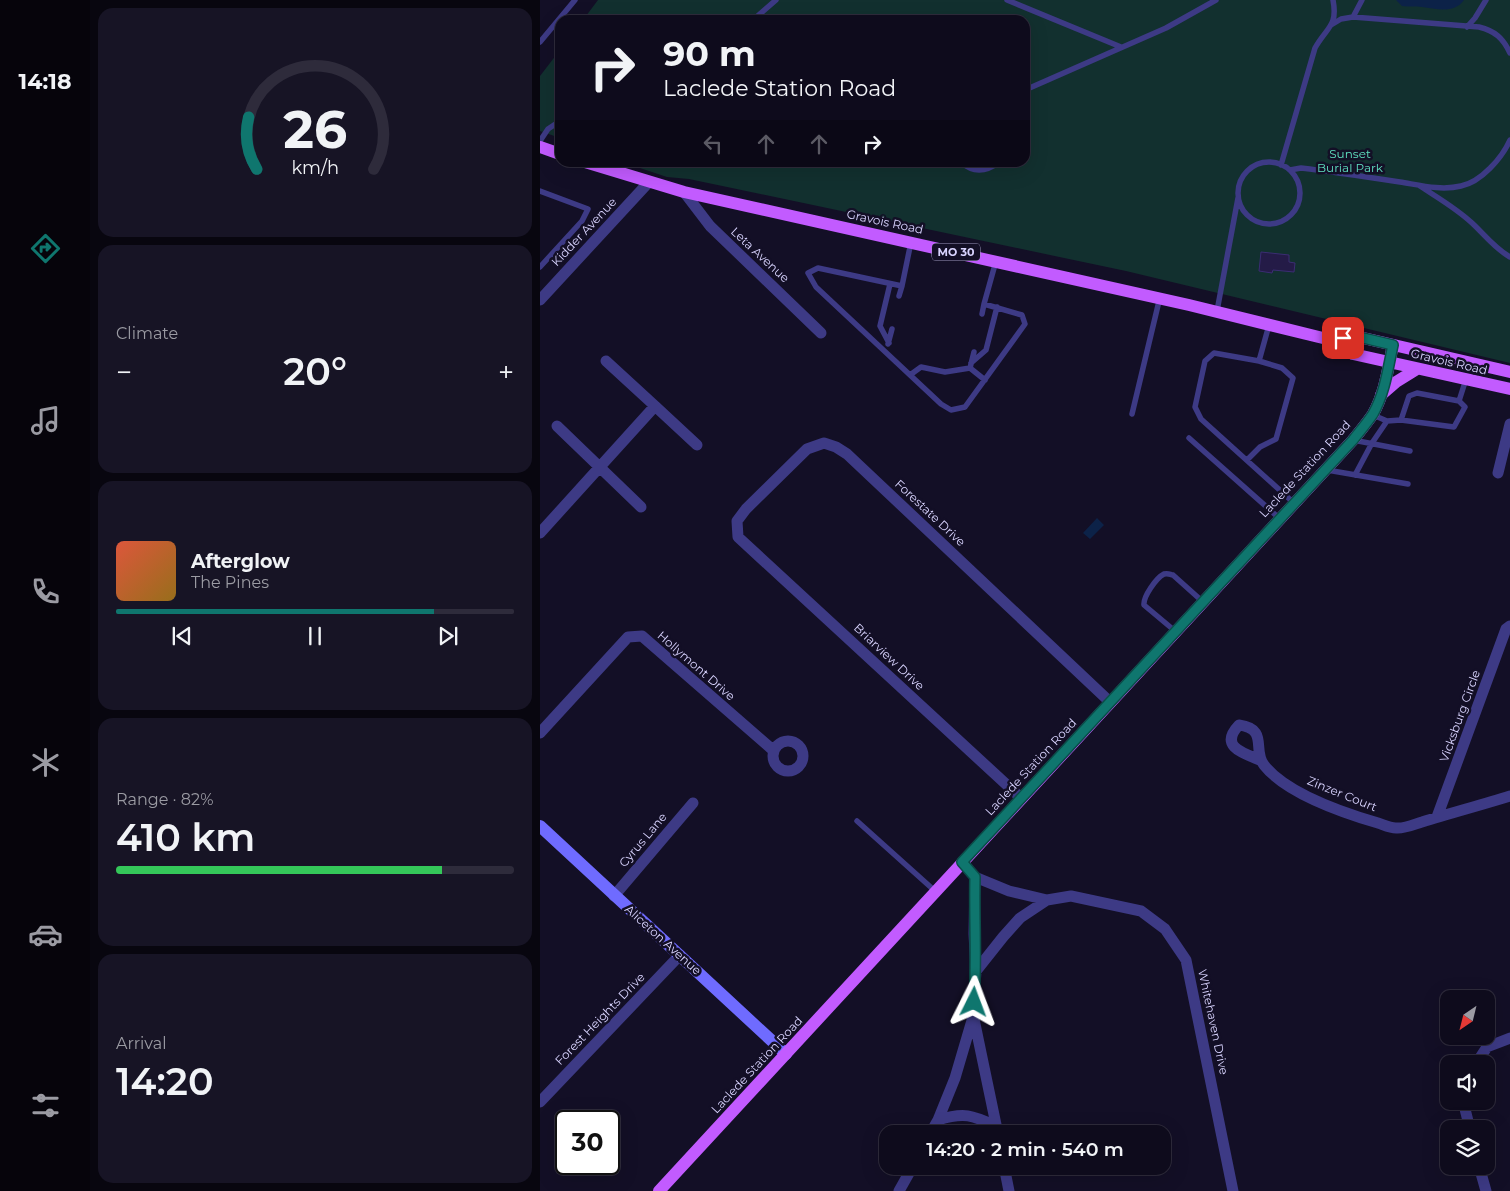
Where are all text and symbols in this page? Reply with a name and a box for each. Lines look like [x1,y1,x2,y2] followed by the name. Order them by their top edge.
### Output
[663,32,756,75] text: 90 m
[580,35,645,100] icon: right
[19,68,71,95] text: 14:18
[663,75,896,102] text: Laclede Station Road
[283,98,347,161] text: 26
[699,130,727,158] icon: left
[752,130,780,158] icon: ahead
[805,130,833,158] icon: ahead
[858,130,886,158] icon: right
[1317,146,1384,175] park label: Sunset Burial Park
[291,157,339,178] text: km/h
[548,194,619,269] street label: Kidder Avenue
[845,206,925,237] street label: Gravois Road
[728,224,793,285] street label: Leta Avenue
[28,231,63,266] icon: directions
[932,243,980,260] road number: MO 30
[1322,317,1364,359] pin
[116,324,178,343] text: Climate
[1329,324,1357,352] icon: arrive
[1409,345,1489,378] street label: Gravois Road
[283,348,347,395] text: 20°
[116,355,132,389] text: −
[498,355,514,389] text: +
[28,403,63,438] icon: music
[1256,417,1353,520] street label: Laclede Station Road
[892,476,969,549] street label: Forestate Drive
[191,550,290,573] text: Afterglow
[191,573,269,592] text: The Pines
[28,574,63,609] icon: phone
[851,620,928,693] street label: Briarview Drive
[168,622,196,650] icon: previous
[301,622,329,650] icon: pause
[434,622,462,650] icon: next
[654,628,738,703] street label: Hollymont Drive
[1436,668,1483,764] street label: Vicksburg Circle
[982,715,1079,818] street label: Laclede Station Road
[28,745,63,780] icon: climate
[1305,773,1379,814] street label: Zinzer Court
[116,790,214,809] text: Range · 82%
[616,809,670,870] street label: Cyrus Lane
[116,814,255,861] text: 410 km
[622,901,705,978] street label: Aliceton Avenue
[28,917,63,952] icon: car
[1195,968,1232,1076] street label: Whitehaven Drive
[552,969,648,1068] street label: Forest Heights Drive
[947,975,999,1027] position arrow
[1440,990,1495,1045] north arrow
[1440,990,1495,1175] map controls
[708,1013,805,1116] street label: Laclede Station Road
[116,1034,166,1053] text: Arrival
[1440,1055,1495,1110] button: sound
[116,1058,214,1105] text: 14:20
[28,1088,63,1123] icon: filters
[555,1110,620,1175] speed limit sign: 30
[1440,1120,1495,1175] button: layers
[926,1138,1124,1161] text: 14:20 · 2 min · 540 m

